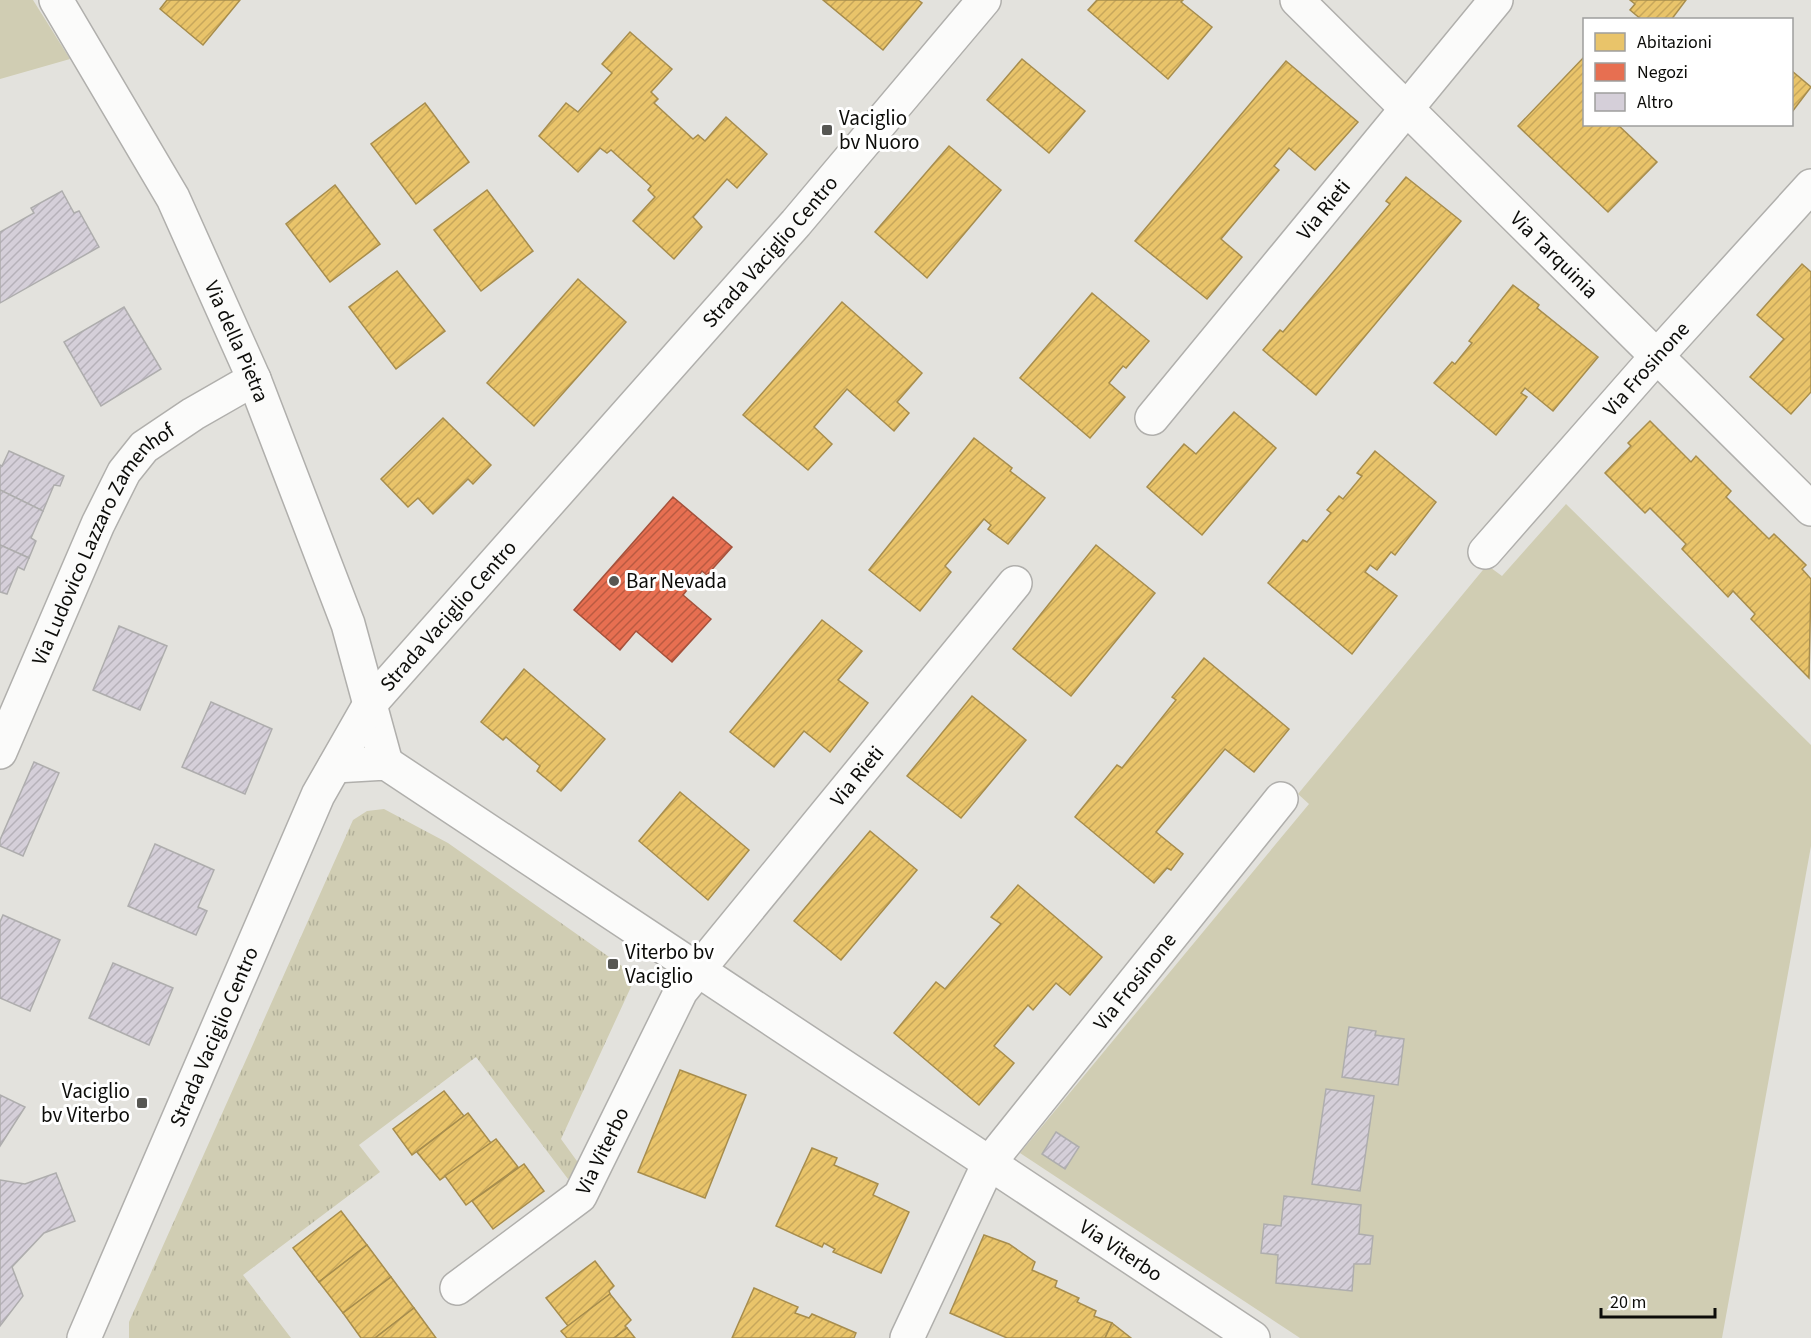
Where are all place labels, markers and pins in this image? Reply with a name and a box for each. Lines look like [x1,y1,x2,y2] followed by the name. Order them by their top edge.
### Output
[839,103,919,157] place label: Vaciglio bv Nuoro
[820,123,834,137] marker: Vaciglio bv Nuoro
[626,566,727,596] place label: Bar Nevada
[607,574,621,588] marker: Bar Nevada
[625,937,714,991] place label: Viterbo bv Vaciglio
[606,957,620,971] marker: Viterbo bv Vaciglio
[41,1076,130,1130] place label: Vaciglio bv Viterbo
[135,1096,149,1110] marker: Vaciglio bv Viterbo

